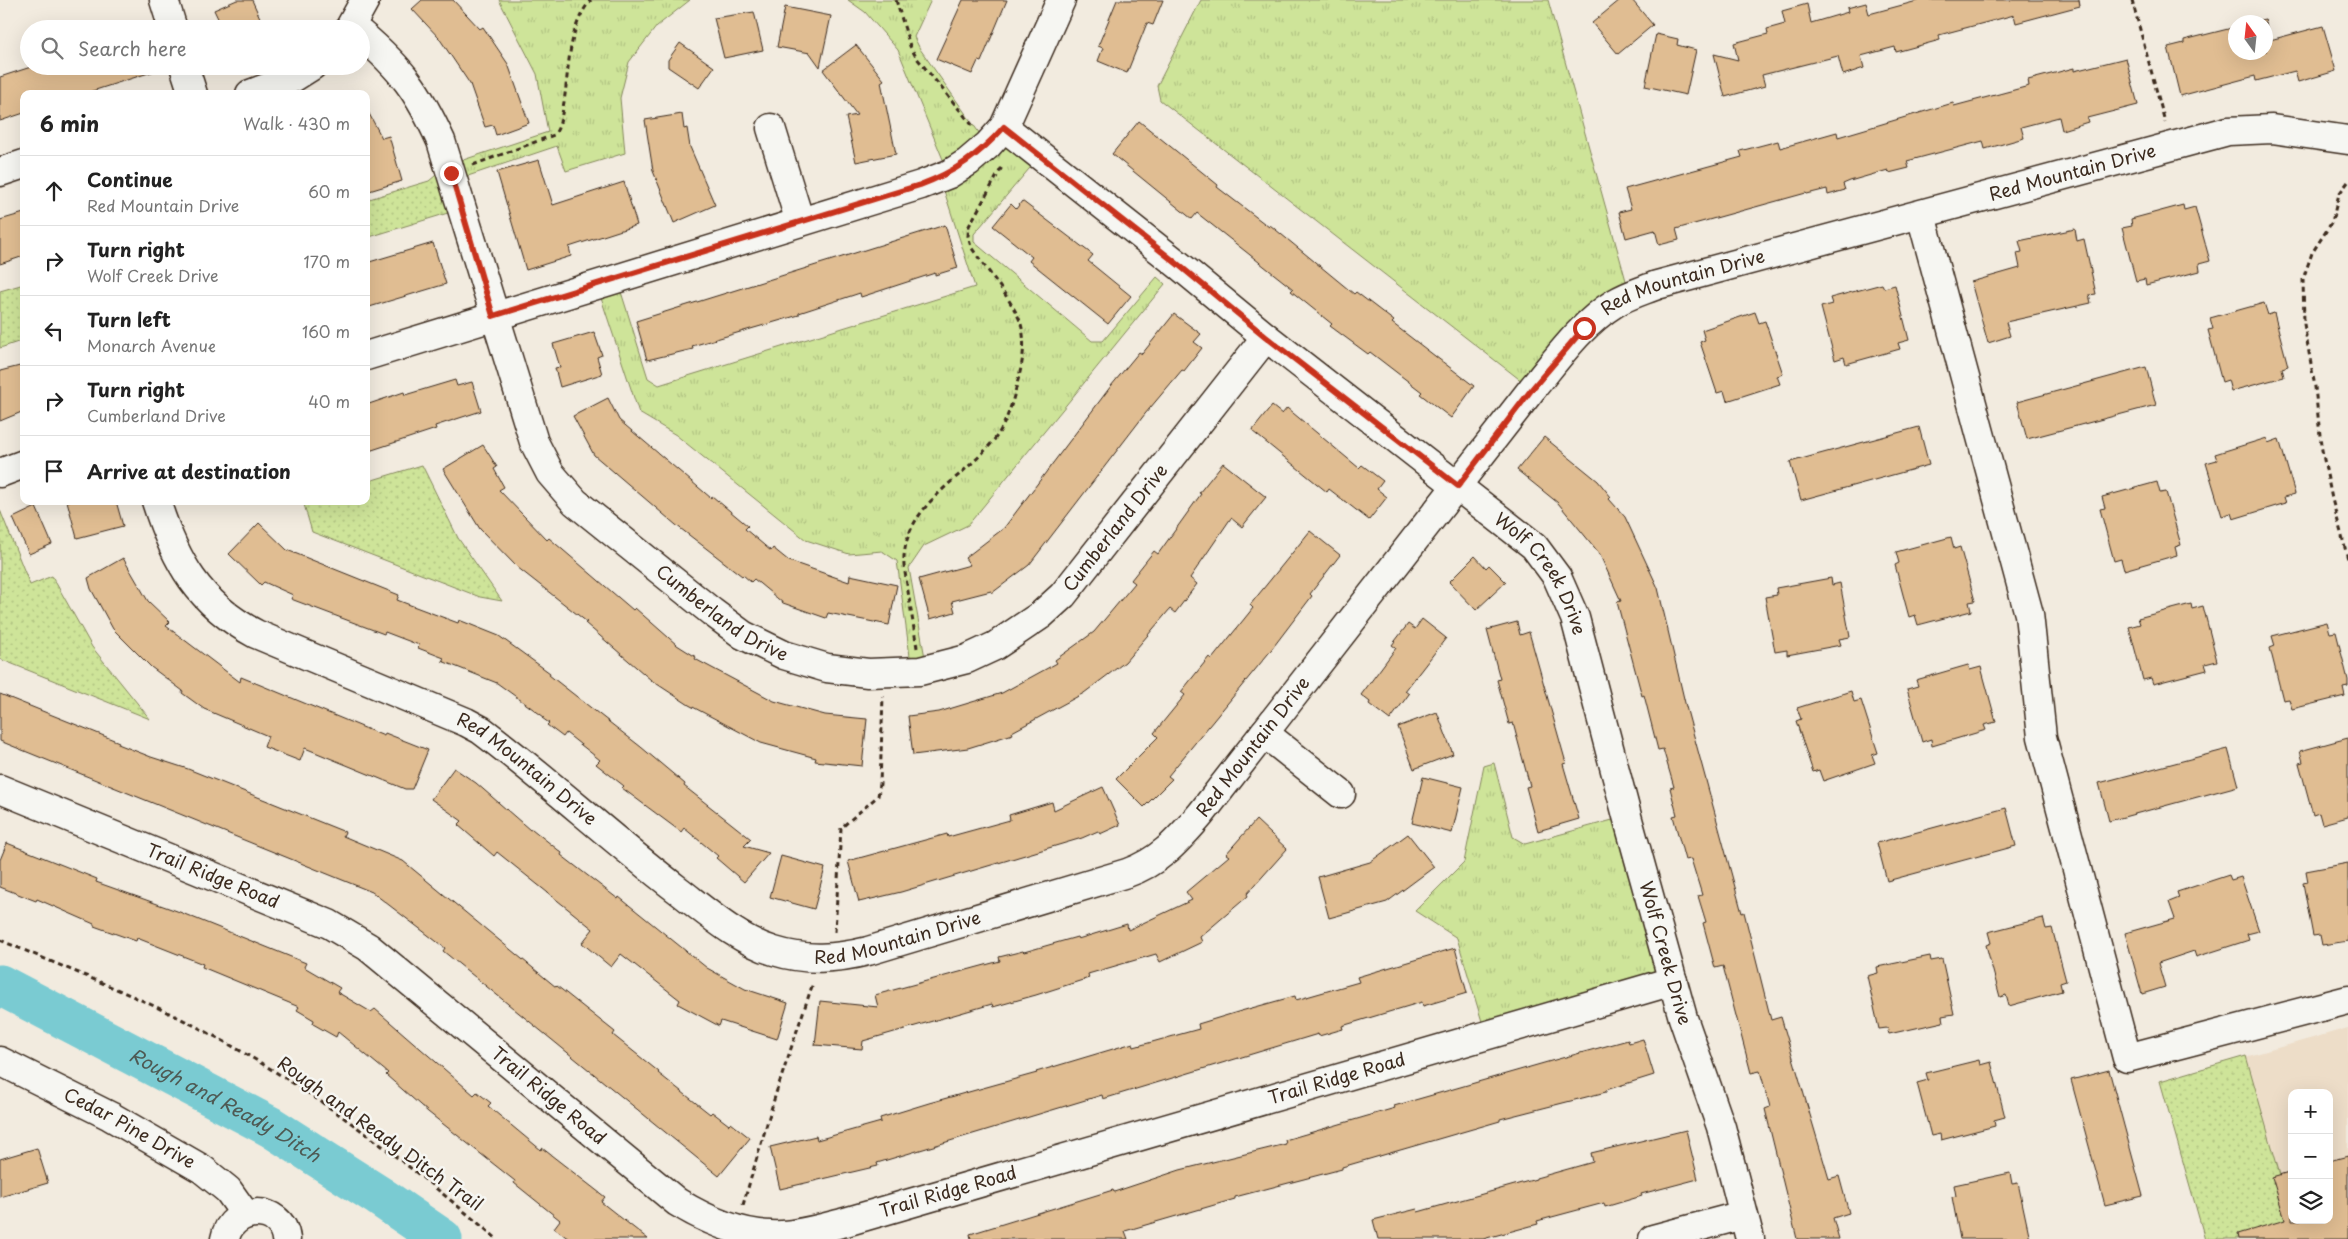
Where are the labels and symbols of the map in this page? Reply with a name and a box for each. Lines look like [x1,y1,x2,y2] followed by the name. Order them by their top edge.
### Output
[2228,15,2273,60] north arrow
[1986,136,2159,207] street label: Red Mountain Drive
[440,162,463,185] route end
[1594,242,1768,321] street label: Red Mountain Drive
[1573,317,1596,340] route start
[1055,458,1173,597] street label: Cumberland Drive
[1489,505,1594,638] street label: Wolf Creek Drive
[651,557,793,667] street label: Cumberland Drive
[1189,670,1315,822] street label: Red Mountain Drive
[453,705,604,831] street label: Red Mountain Drive
[143,836,284,914] street label: Trail Ridge Road
[1634,878,1699,1028] street label: Wolf Creek Drive
[814,903,984,970] street label: Red Mountain Drive
[486,1039,613,1150] street label: Trail Ridge Road
[125,1040,327,1169] water label: Rough and Ready Ditch
[1265,1045,1408,1110] street label: Trail Ridge Road
[273,1049,489,1217] street label: Rough and Ready Ditch Trail
[60,1080,201,1175] street label: Cedar Pine Drive
[876,1158,1019,1223] street label: Trail Ridge Road

